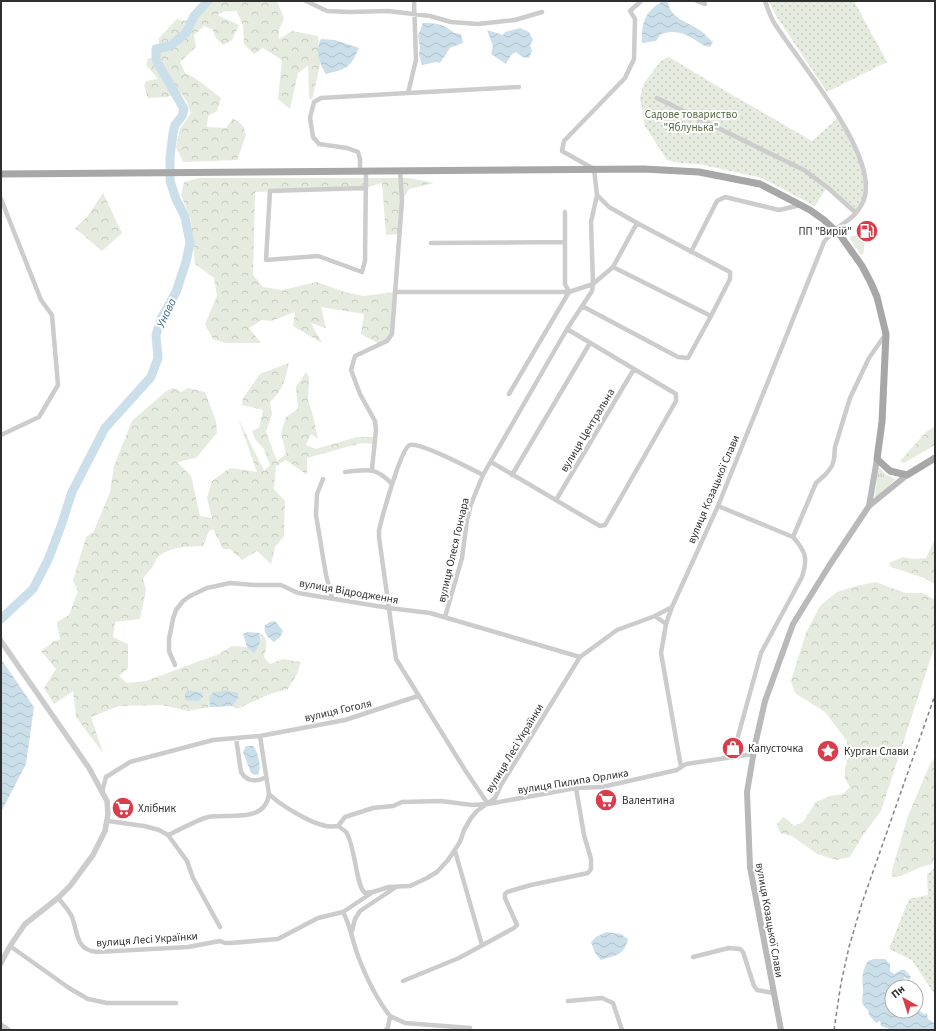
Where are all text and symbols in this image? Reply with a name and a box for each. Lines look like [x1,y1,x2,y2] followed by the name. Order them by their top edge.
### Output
[645,107,737,135] park label: Садове товариство "Яблунька"
[854,218,880,244] fuel station icon: ПП "Вирій"
[799,224,852,239] place label: ПП "Вирій"
[152,295,181,331] water label: Унава
[557,386,618,475] street label: вулиця Центральна
[684,433,743,546] street label: вулиця Козацької Слави
[434,496,473,604] street label: вулиця Олеся Гончара
[298,575,400,608] street label: вулиця Відродження
[303,695,373,725] street label: вулиця Гоголя
[482,701,547,796] street label: вулиця Лесі Українки
[720,735,746,761] shop icon: Капусточка
[815,738,841,764] place icon: Курган Слави
[748,741,803,756] place label: Капусточка
[844,744,909,759] place label: Курган Слави
[516,765,630,798] street label: вулиця Пилипа Орлика
[593,787,619,813] supermarket icon: Валентина
[622,793,675,808] place label: Валентина
[110,795,136,821] supermarket icon: Хлібник
[138,801,177,816] place label: Хлібник
[752,861,787,979] street label: вулиця Козацької Слави
[96,928,198,951] street label: вулиця Лесі Українки
[884,979,924,1019] north arrow
[888,981,908,1002] text: Пн

